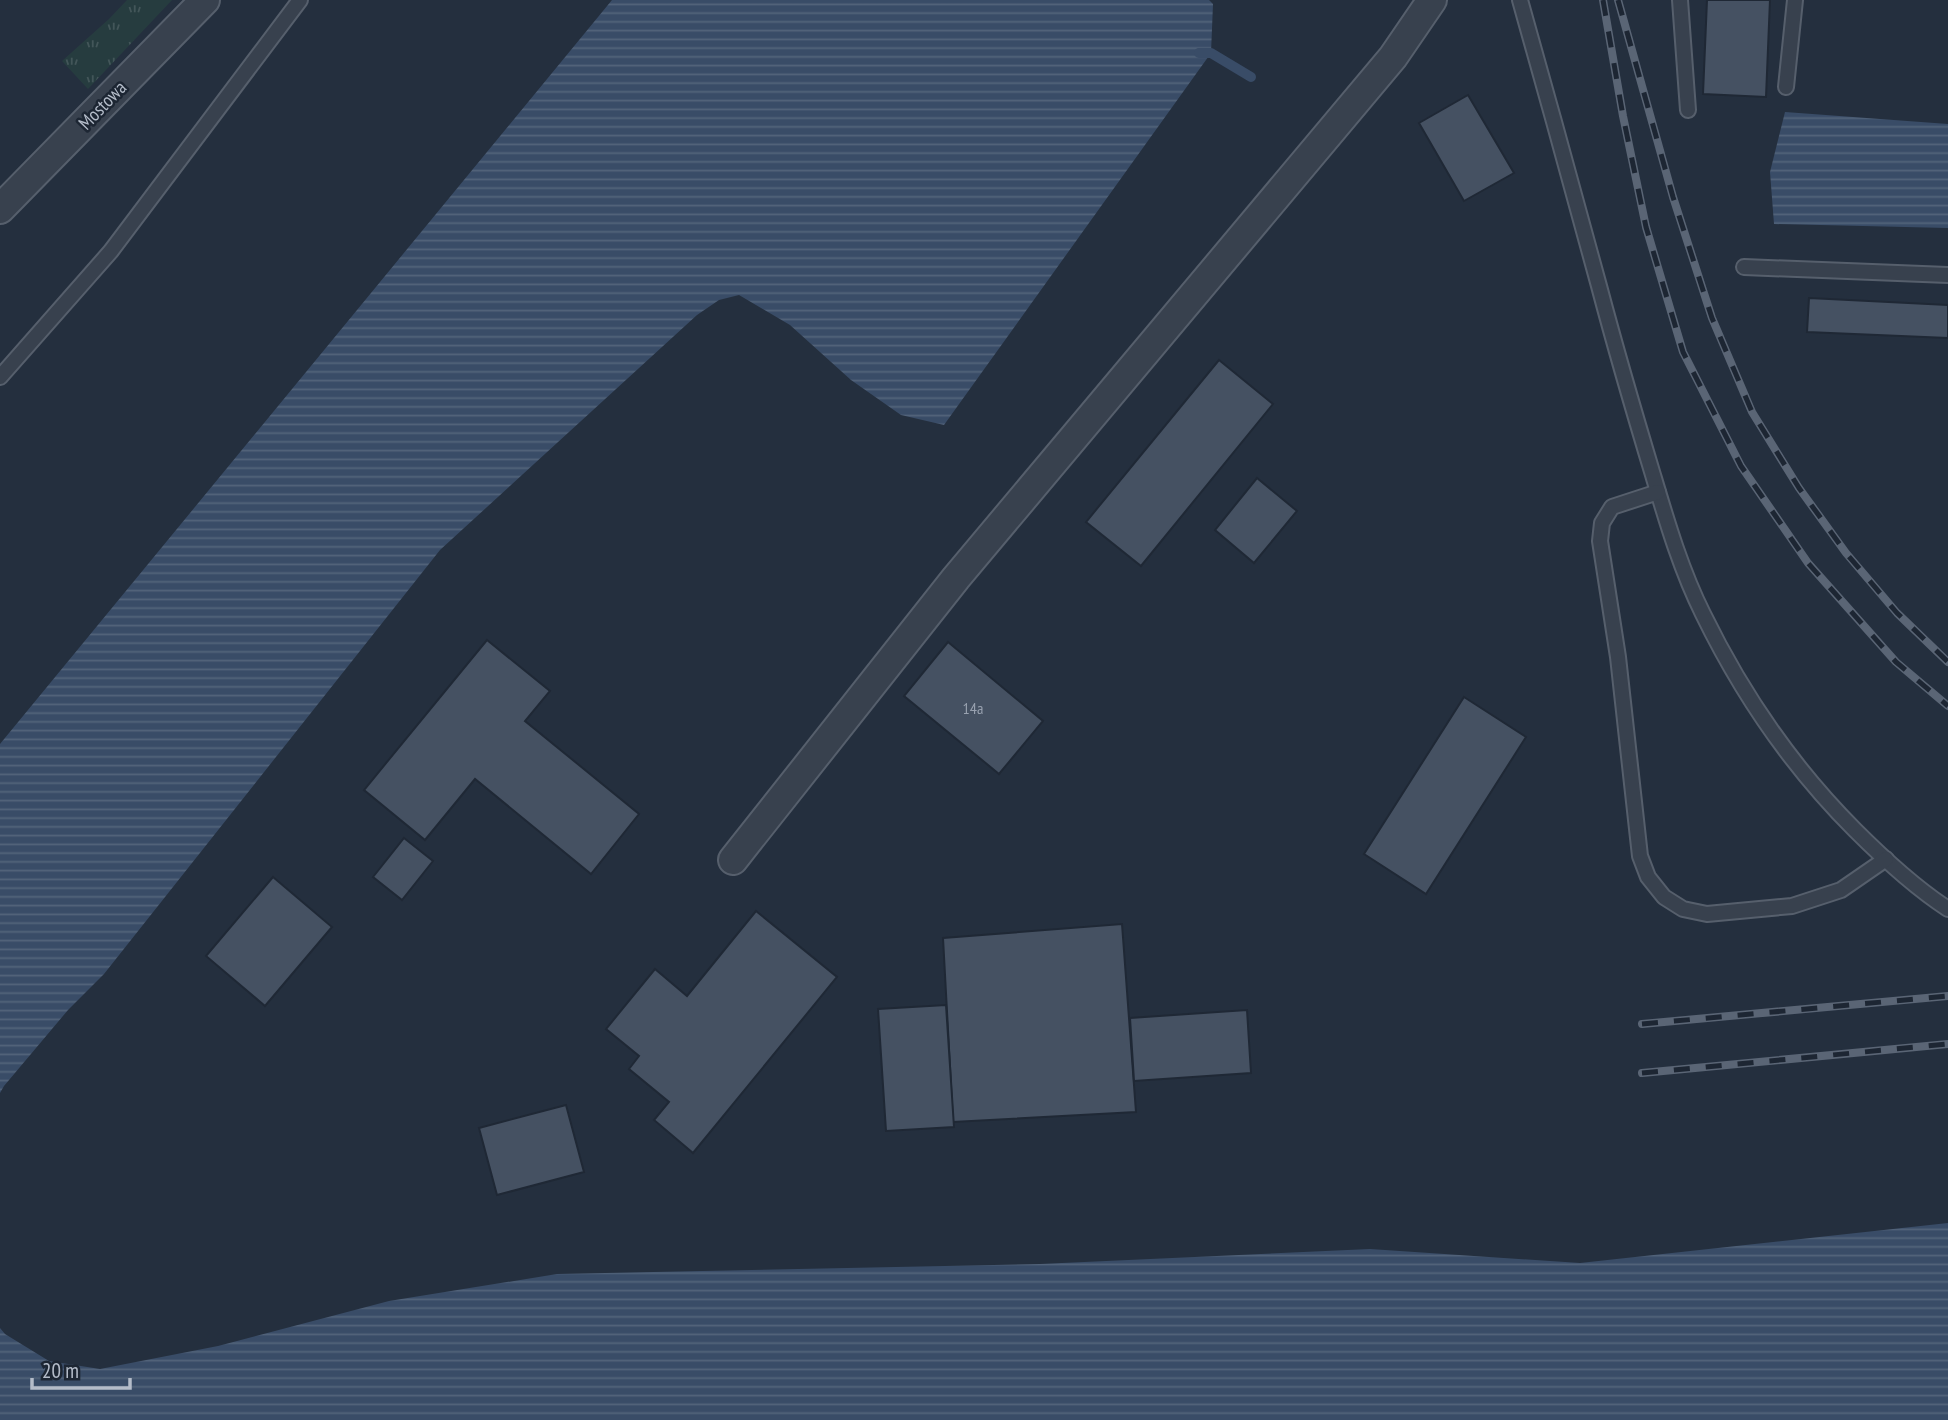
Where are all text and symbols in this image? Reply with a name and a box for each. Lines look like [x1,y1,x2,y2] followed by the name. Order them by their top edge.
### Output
[73,76,131,134] street label: Mostowa
[963,698,983,718] house number: 14a
[32,1346,130,1390] scale bar
[42,1357,79,1384] text: 20 m

